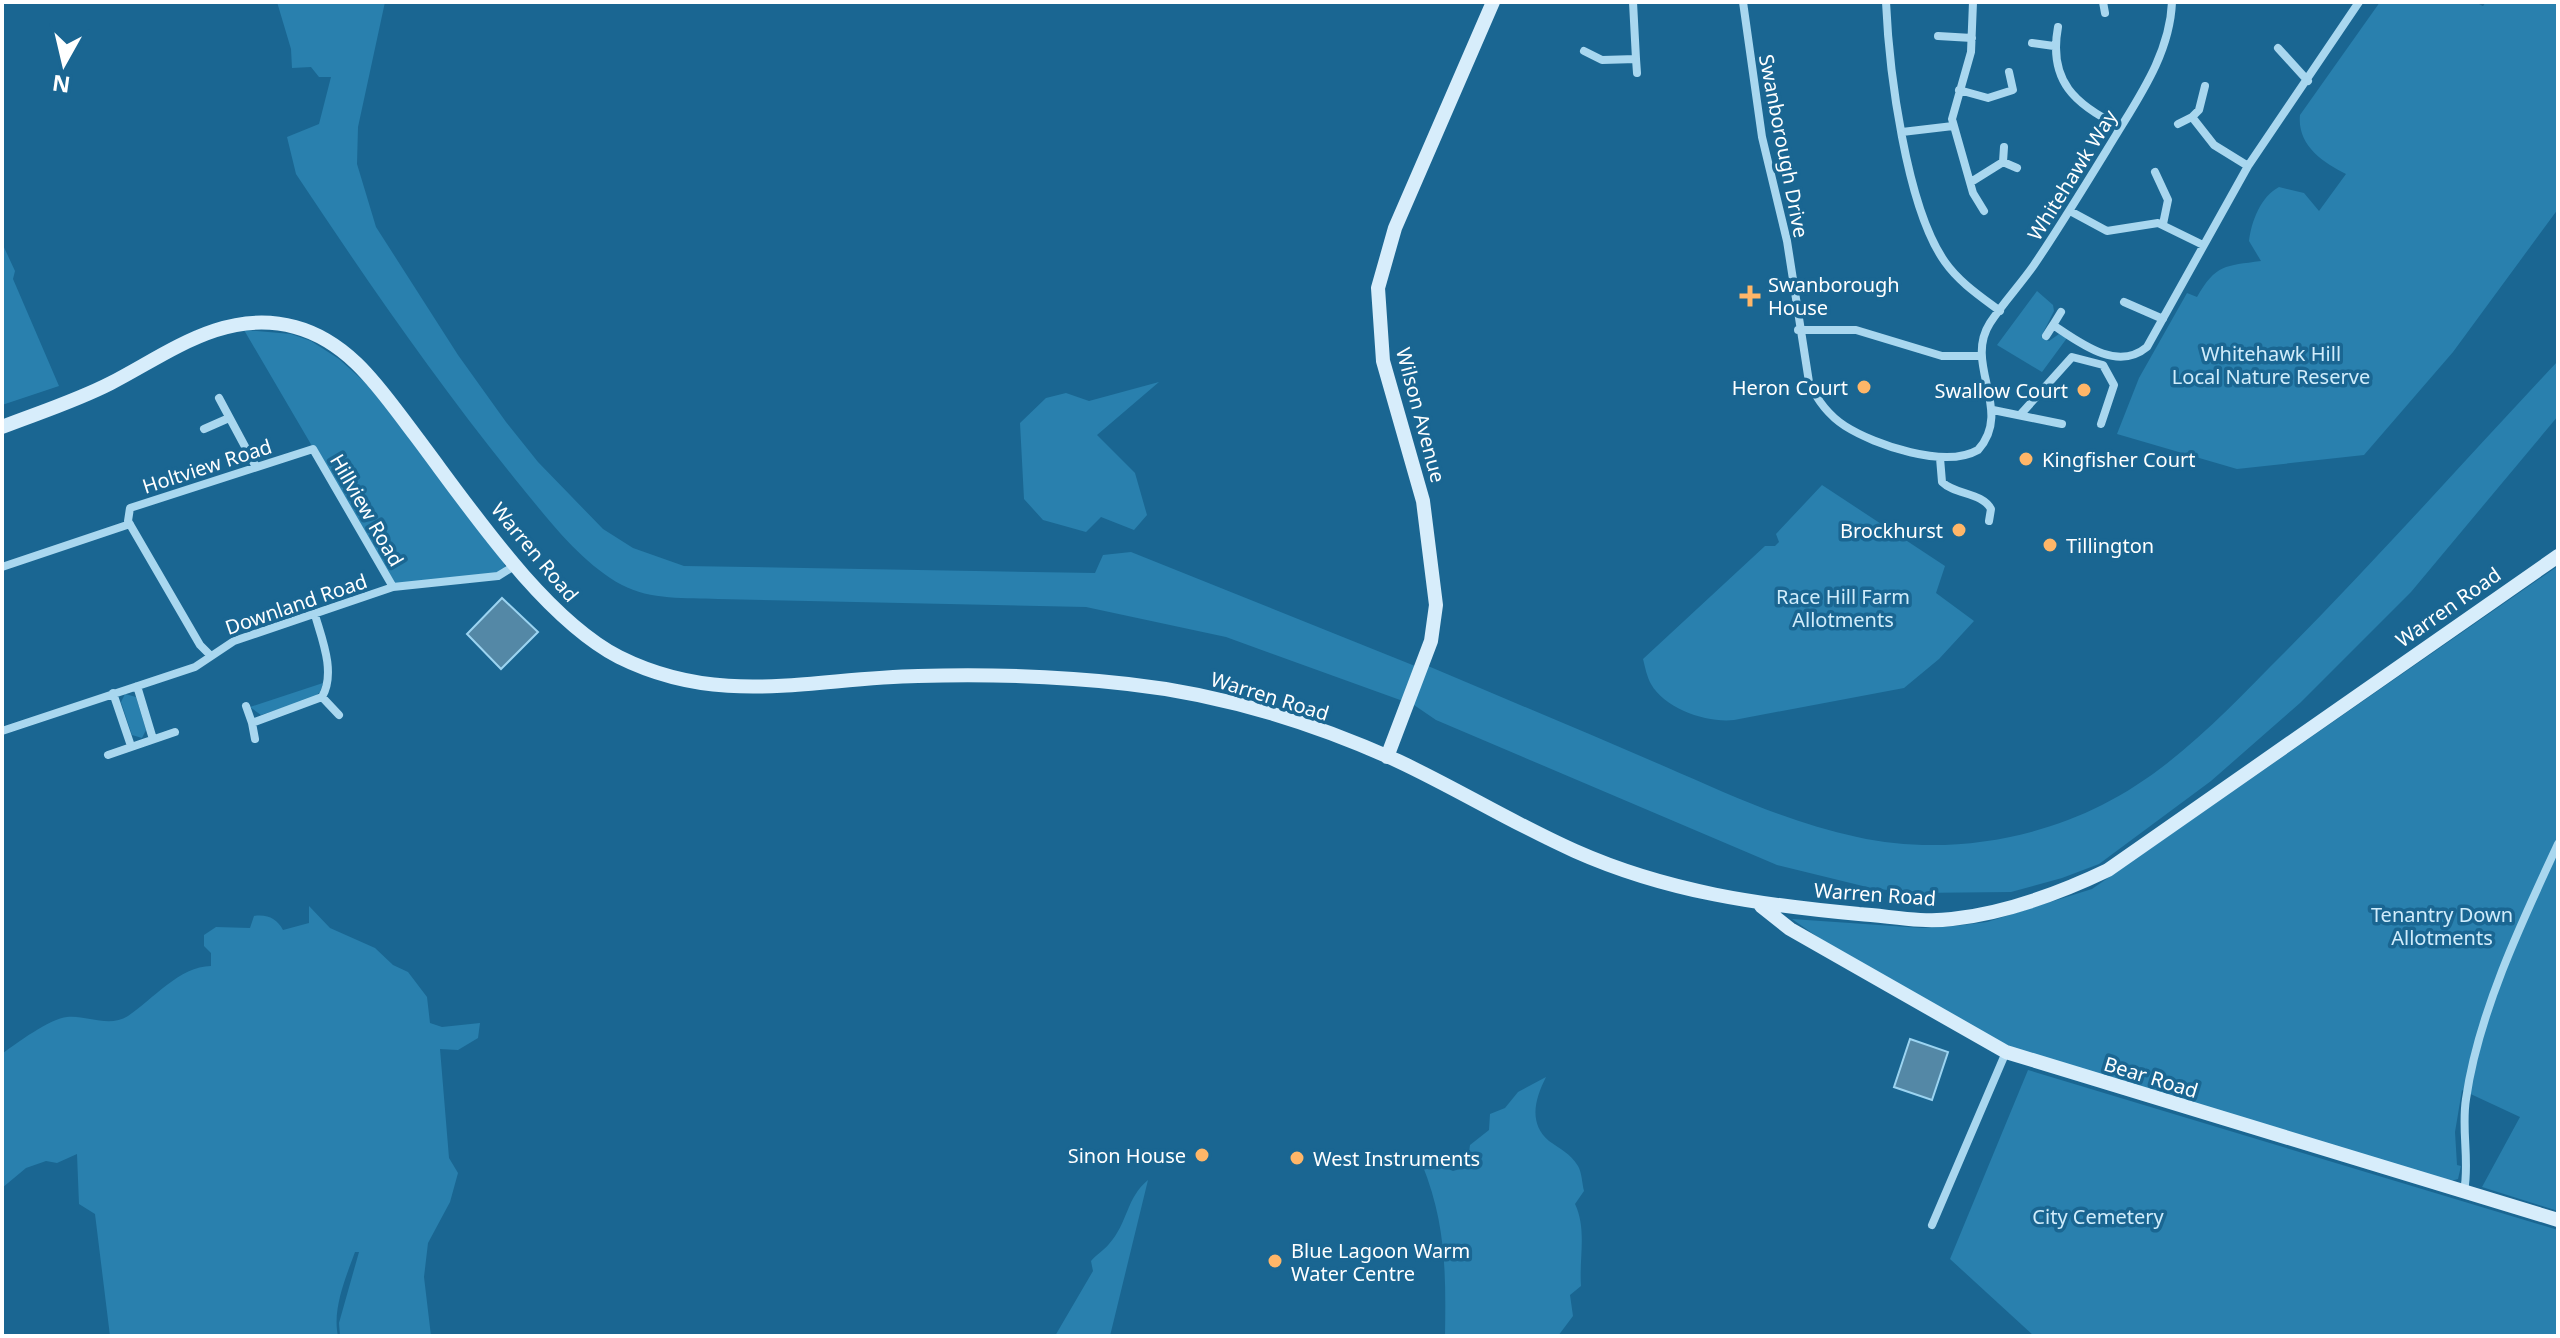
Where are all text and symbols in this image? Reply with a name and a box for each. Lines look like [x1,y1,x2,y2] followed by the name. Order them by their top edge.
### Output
[24,24,104,104] north arrow
[1753,52,1815,240] street label: Swanborough Drive
[50,69,72,101] text: N
[2021,104,2123,246] street label: Whitehawk Way
[1768,271,1900,321] place label: Swanborough House
[1739,285,1761,307] marker: Swanborough House
[2172,340,2370,390] park label: Whitehawk Hill Local Nature Reserve
[1390,345,1452,485] street label: Wilson Avenue
[1732,374,1848,401] place label: Heron Court
[1935,377,2068,404] place label: Swallow Court
[1855,378,1873,396] marker: Heron Court
[2075,381,2093,399] marker: Swallow Court
[139,432,275,500] street label: Holtview Road
[2042,446,2196,473] place label: Kingfisher Court
[324,449,410,571] street label: Hillview Road
[2017,450,2035,468] marker: Kingfisher Court
[485,496,585,608] street label: Warren Road
[1840,517,1943,544] place label: Brockhurst
[1950,521,1968,539] marker: Brockhurst
[2066,532,2154,559] place label: Tillington
[2041,536,2059,554] marker: Tillington
[2390,561,2506,653] street label: Warren Road
[221,567,371,641] street label: Downland Road
[1776,583,1910,633] park label: Race Hill Farm Allotments
[1208,665,1332,727] street label: Warren Road
[1813,876,1937,912] street label: Warren Road
[2371,901,2513,951] park label: Tenantry Down Allotments
[2101,1050,2201,1104] street label: Bear Road
[1068,1142,1186,1169] place label: Sinon House
[1313,1145,1480,1172] place label: West Instruments
[1193,1146,1211,1164] marker: Sinon House
[1288,1149,1306,1167] marker: West Instruments
[2032,1203,2164,1230] park label: City Cemetery
[1291,1237,1470,1287] place label: Blue Lagoon Warm Water Centre
[1266,1252,1284,1270] marker: Blue Lagoon Warm Water Centre

